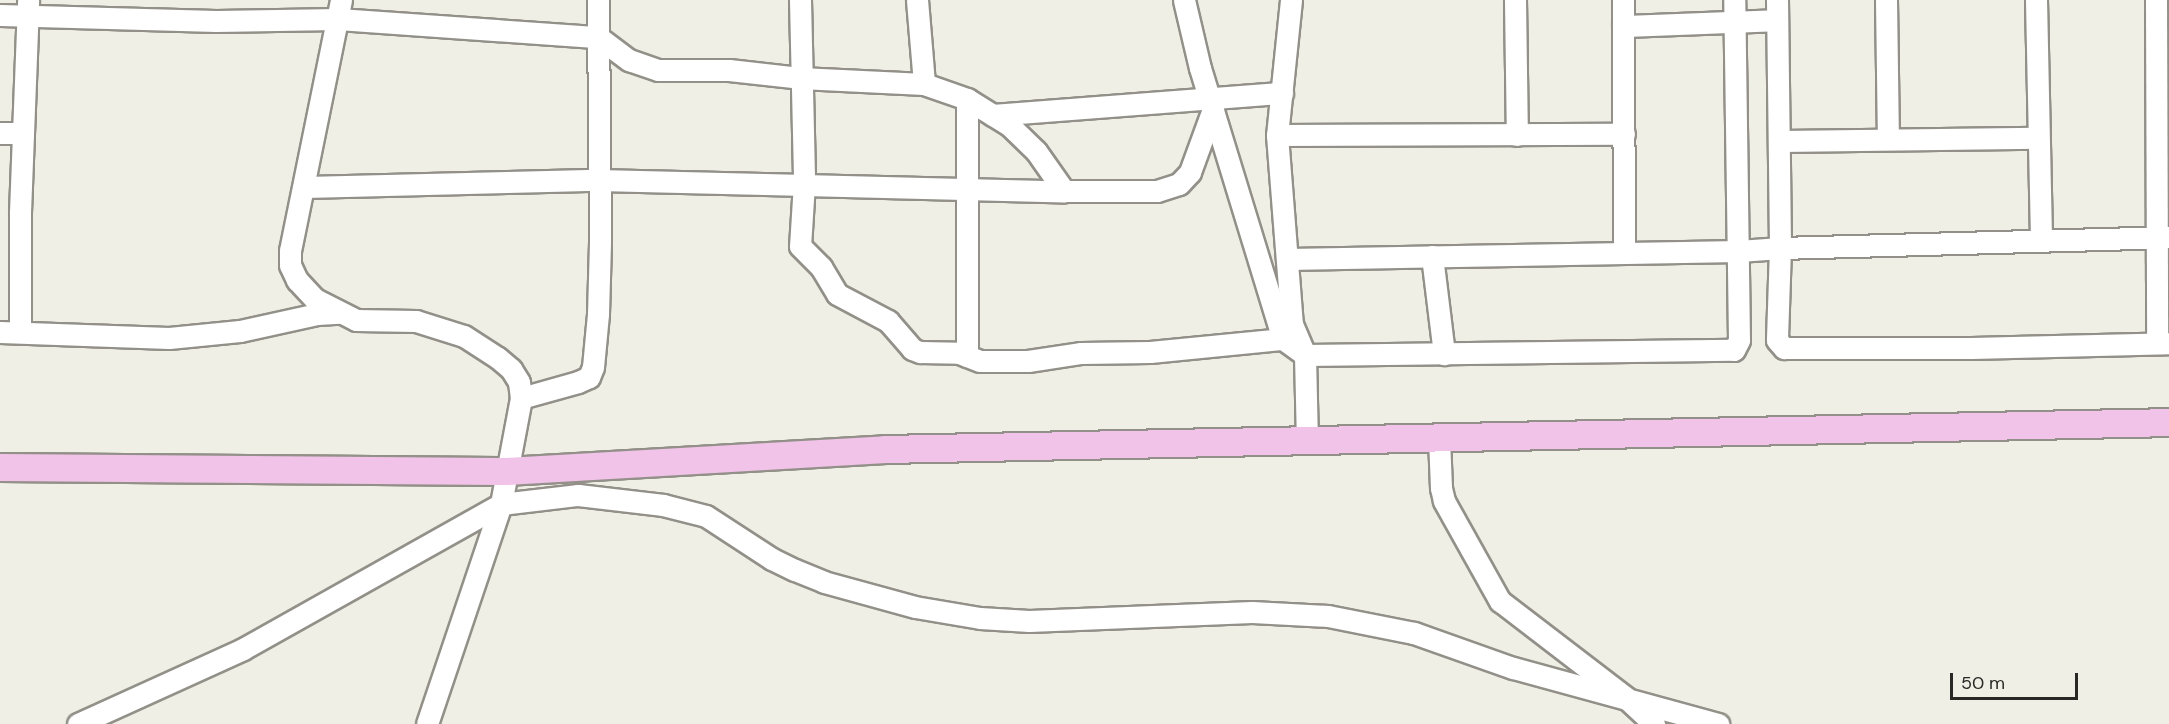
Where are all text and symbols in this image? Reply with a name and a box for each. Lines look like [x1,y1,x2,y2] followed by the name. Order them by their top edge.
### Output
[1953,661,2080,699] scale bar
[1961,671,2005,695] text: 50 m

